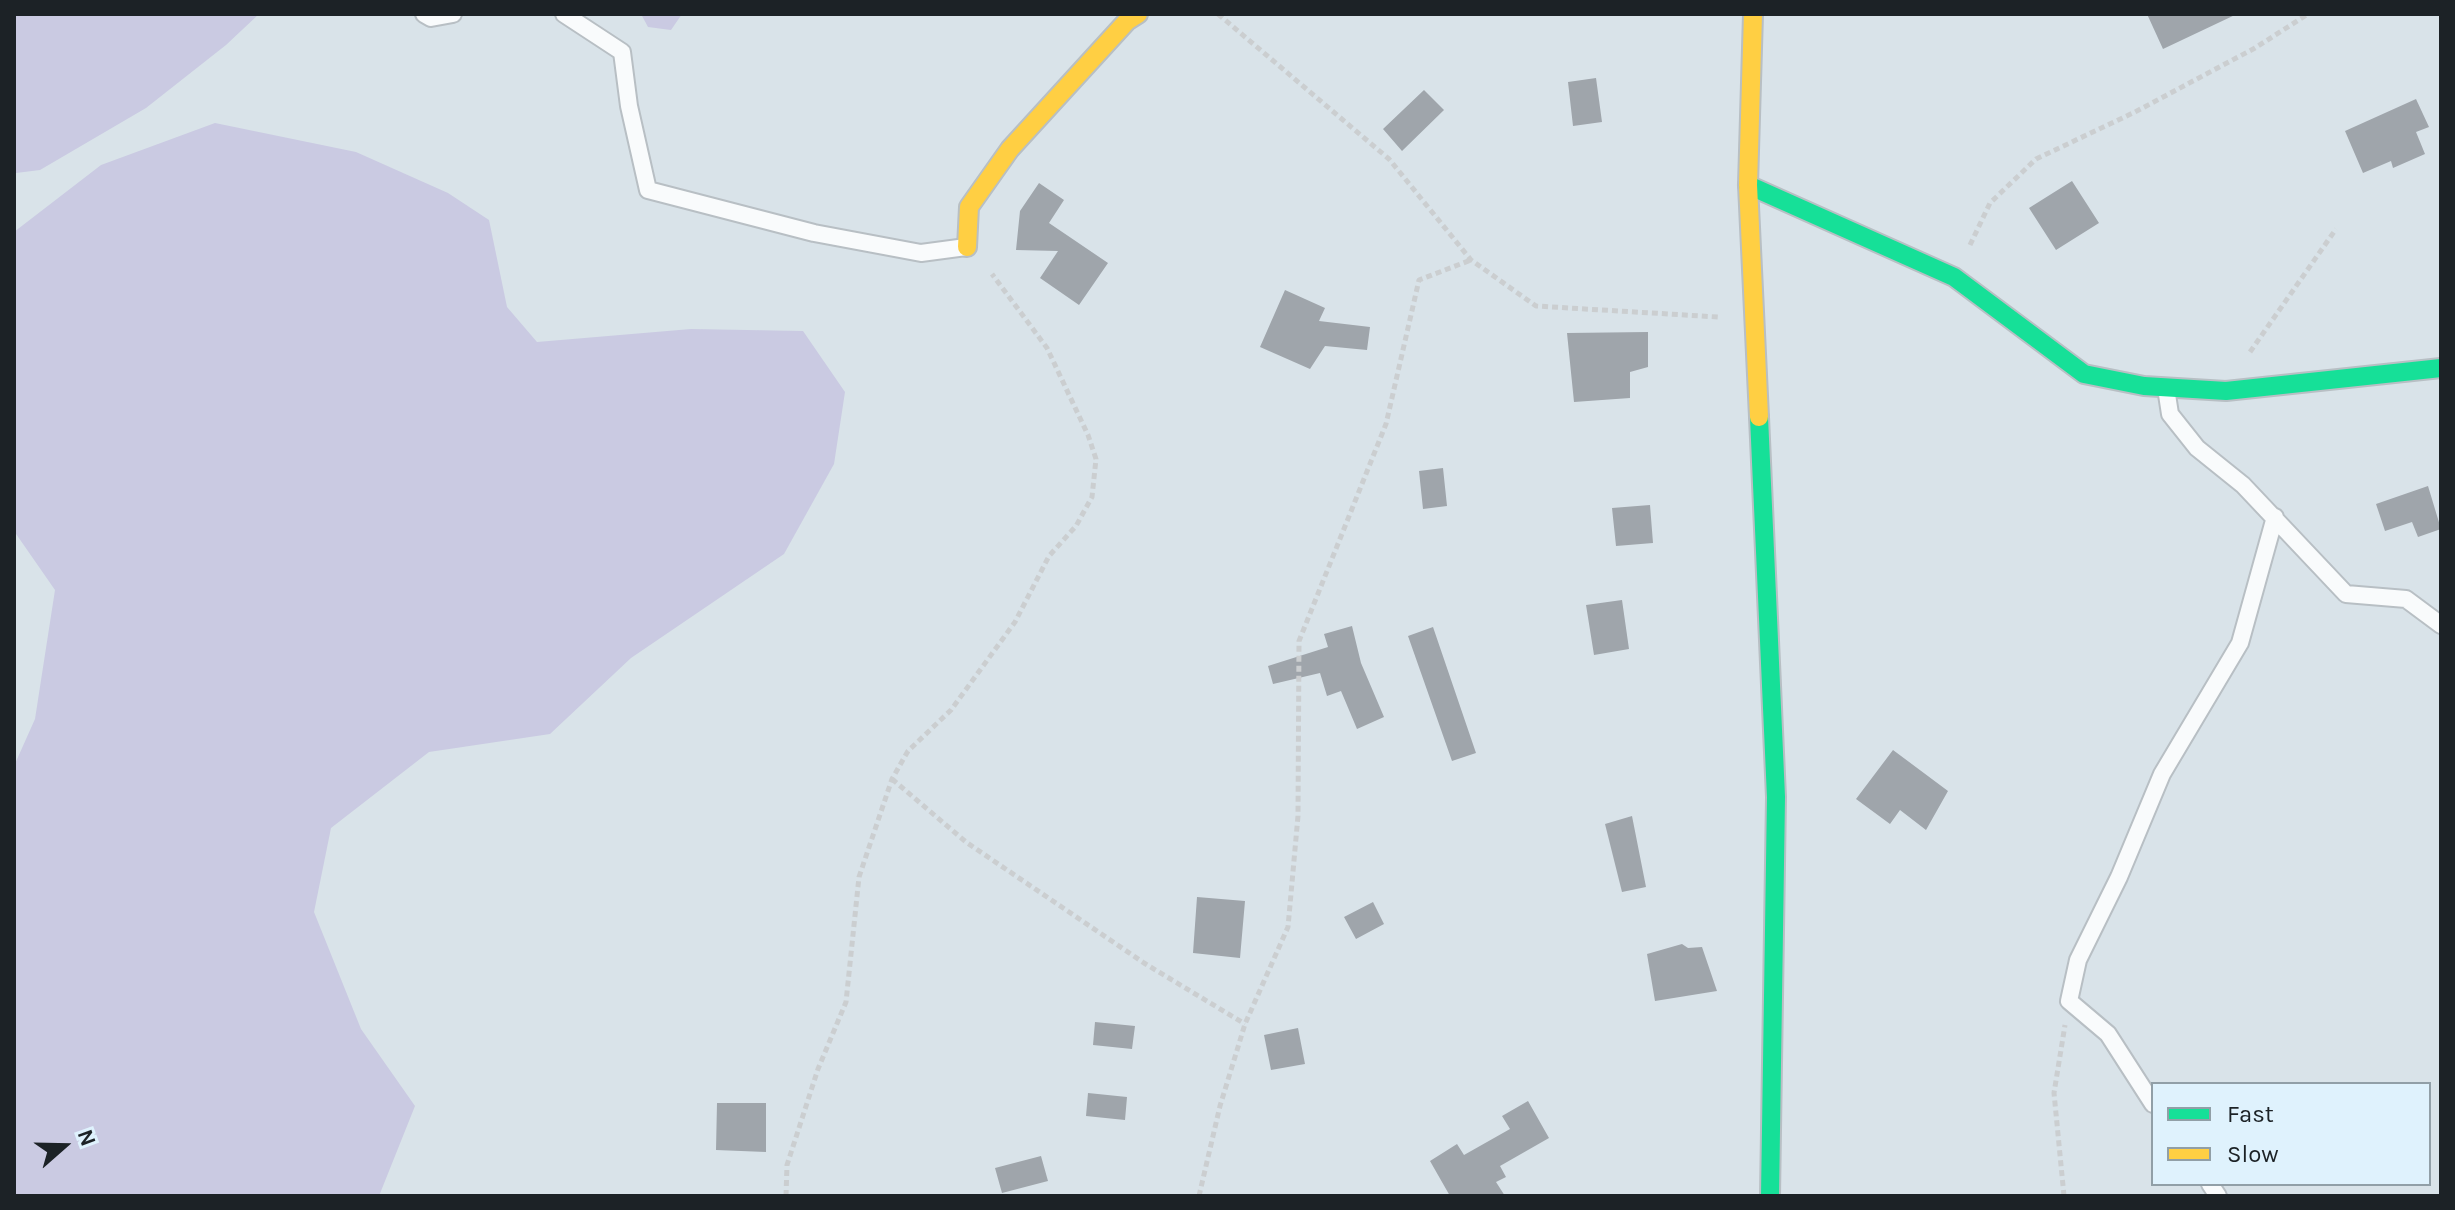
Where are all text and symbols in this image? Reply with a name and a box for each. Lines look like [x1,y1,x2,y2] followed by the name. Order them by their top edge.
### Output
[2151,1082,2431,1186] legend
[2227,1100,2274,1128] text: Fast
[24,1106,104,1186] north arrow
[72,1126,101,1150] text: N
[2227,1140,2279,1168] text: Slow

